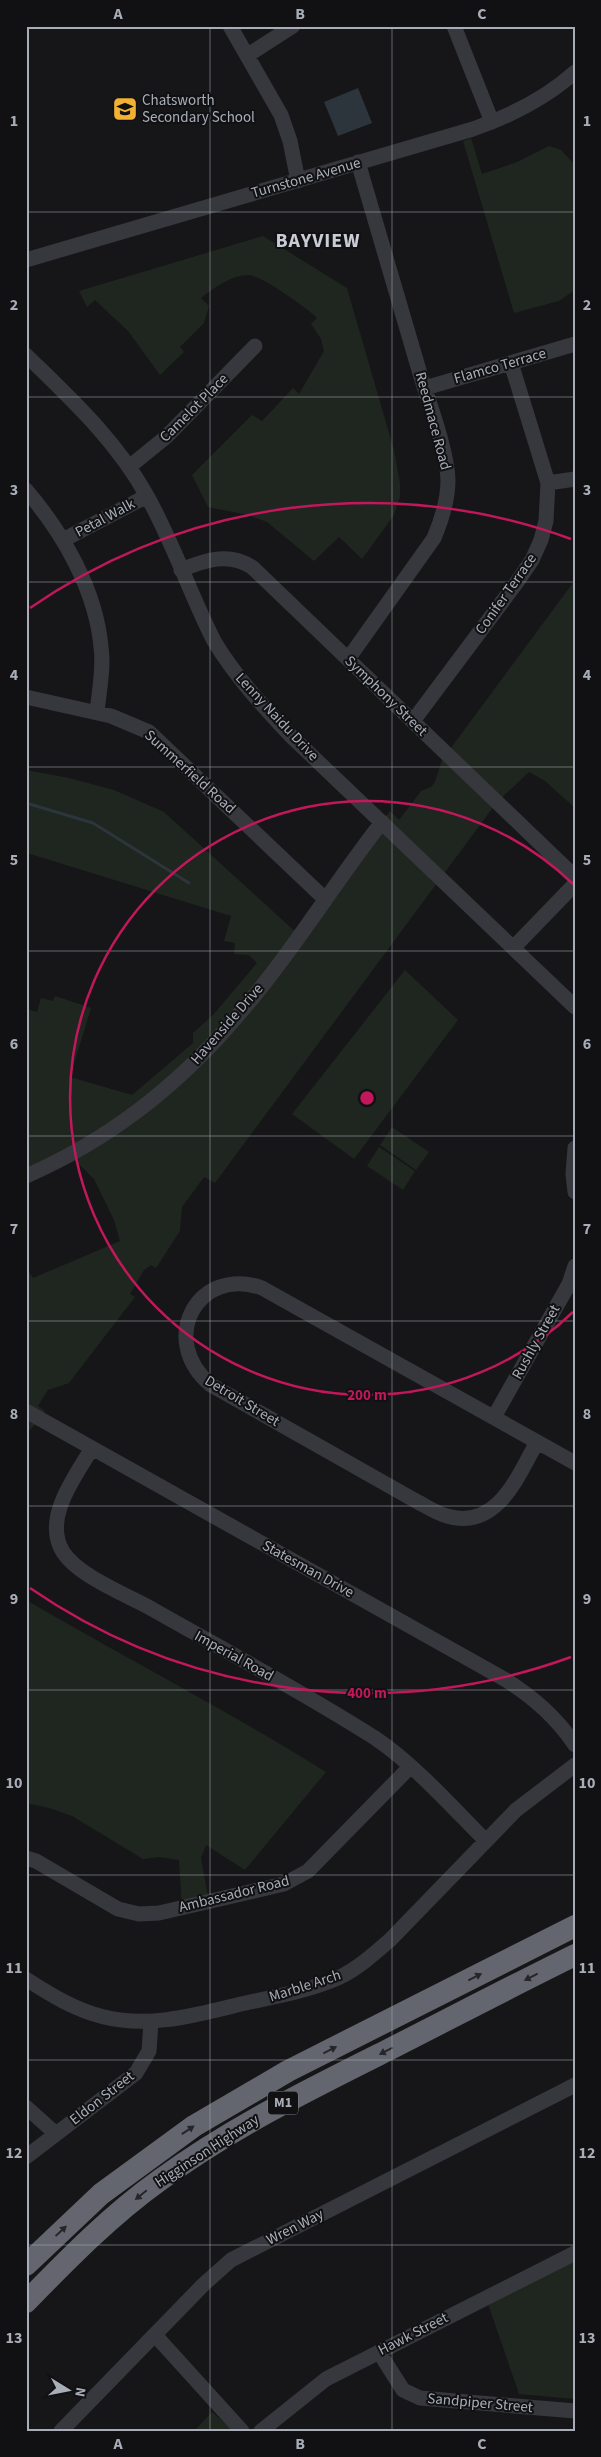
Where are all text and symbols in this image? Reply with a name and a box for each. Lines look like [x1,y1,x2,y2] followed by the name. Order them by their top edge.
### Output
[112,3,123,25] text: A
[295,3,305,25] text: B
[477,3,487,25] text: C
[142,90,255,128] place label: Chatsworth Secondary School
[112,96,138,122] school or university icon: Chatsworth Secondary School
[10,110,18,132] text: 1
[583,110,591,132] text: 1
[249,152,363,204] street label: Turnstone Avenue
[275,227,361,255] district label: BAYVIEW
[10,294,18,316] text: 2
[583,294,591,316] text: 2
[451,343,549,389] street label: Flamco Terrace
[155,369,233,447] street label: Camelot Place
[410,370,456,472] street label: Reedmace Road
[10,479,18,501] text: 3
[583,479,591,501] text: 3
[71,493,139,543] street label: Petal Walk
[470,549,542,639] street label: Conifer Terrace
[340,651,432,741] street label: Symphony Street
[10,664,19,686] text: 4
[583,664,592,686] text: 4
[230,668,324,766] street label: Lenny Naidu Drive
[140,725,240,819] street label: Summerfield Road
[10,849,18,871] text: 5
[583,849,591,871] text: 5
[186,979,268,1069] street label: Havenside Drive
[10,1033,18,1055] text: 6
[583,1033,591,1055] text: 6
[358,1089,376,1107] centre of rings
[10,1218,18,1240] text: 7
[583,1218,591,1240] text: 7
[507,1301,565,1383] street label: Rushly Street
[201,1370,283,1432] street label: Detroit Street
[347,1385,387,1406] text: 200 m
[10,1403,18,1425] text: 8
[583,1403,591,1425] text: 8
[258,1535,358,1603] street label: Statesman Drive
[10,1588,18,1610] text: 9
[583,1588,591,1610] text: 9
[191,1626,277,1686] street label: Imperial Road
[347,1683,387,1704] text: 400 m
[6,1772,22,1794] text: 10
[579,1772,595,1794] text: 10
[177,1870,291,1918] street label: Ambassador Road
[6,1957,22,1979] text: 11
[579,1957,595,1979] text: 11
[266,1965,344,2007] street label: Marble Arch
[467,1973,482,1981] one-way arrow
[524,1973,539,1981] one-way arrow
[322,2046,337,2054] one-way arrow
[379,2047,394,2055] one-way arrow
[65,2066,139,2130] street label: Eldon Street
[268,2092,298,2114] road number: M1
[151,2109,263,2193] street label: Higginson Highway
[181,2125,195,2135] one-way arrow
[6,2142,22,2164] text: 12
[579,2142,595,2164] text: 12
[135,2189,148,2200] one-way arrow
[263,2204,327,2250] street label: Wren Way
[55,2225,67,2237] one-way arrow
[374,2307,452,2361] street label: Hawk Street
[6,2327,22,2349] text: 13
[579,2327,595,2349] text: 13
[42,2364,92,2414] north arrow
[69,2386,90,2398] text: N
[426,2388,534,2418] street label: Sandpiper Street
[112,2433,123,2455] text: A
[295,2433,305,2455] text: B
[477,2433,487,2455] text: C

